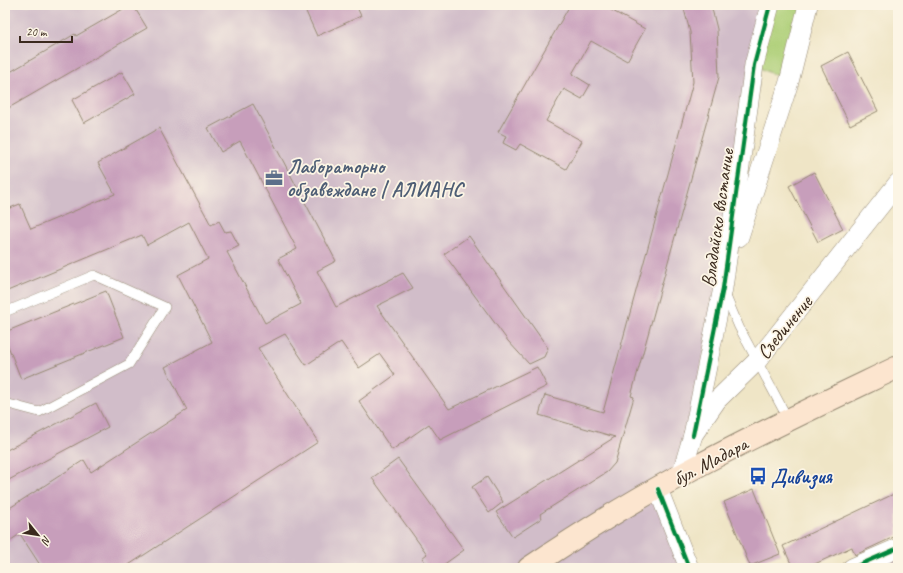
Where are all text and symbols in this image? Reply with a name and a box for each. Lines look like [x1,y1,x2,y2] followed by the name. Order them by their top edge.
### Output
[20,18,72,44] scale bar
[26,24,48,40] text: 20 m
[695,146,740,289] street label: Владайско въстание
[287,154,466,203] place label: Лабораторно обзавеждане | АЛИАНС
[264,168,284,188] office icon: Лабораторно обзавеждане | АЛИАНС
[751,289,819,364] street label: Съединение
[669,431,753,492] street label: бул. Мадара
[771,464,834,490] place label: Дивизия
[748,466,768,486] bus stop icon: Дивизия
[18,515,58,555] north arrow
[38,534,54,548] text: N

